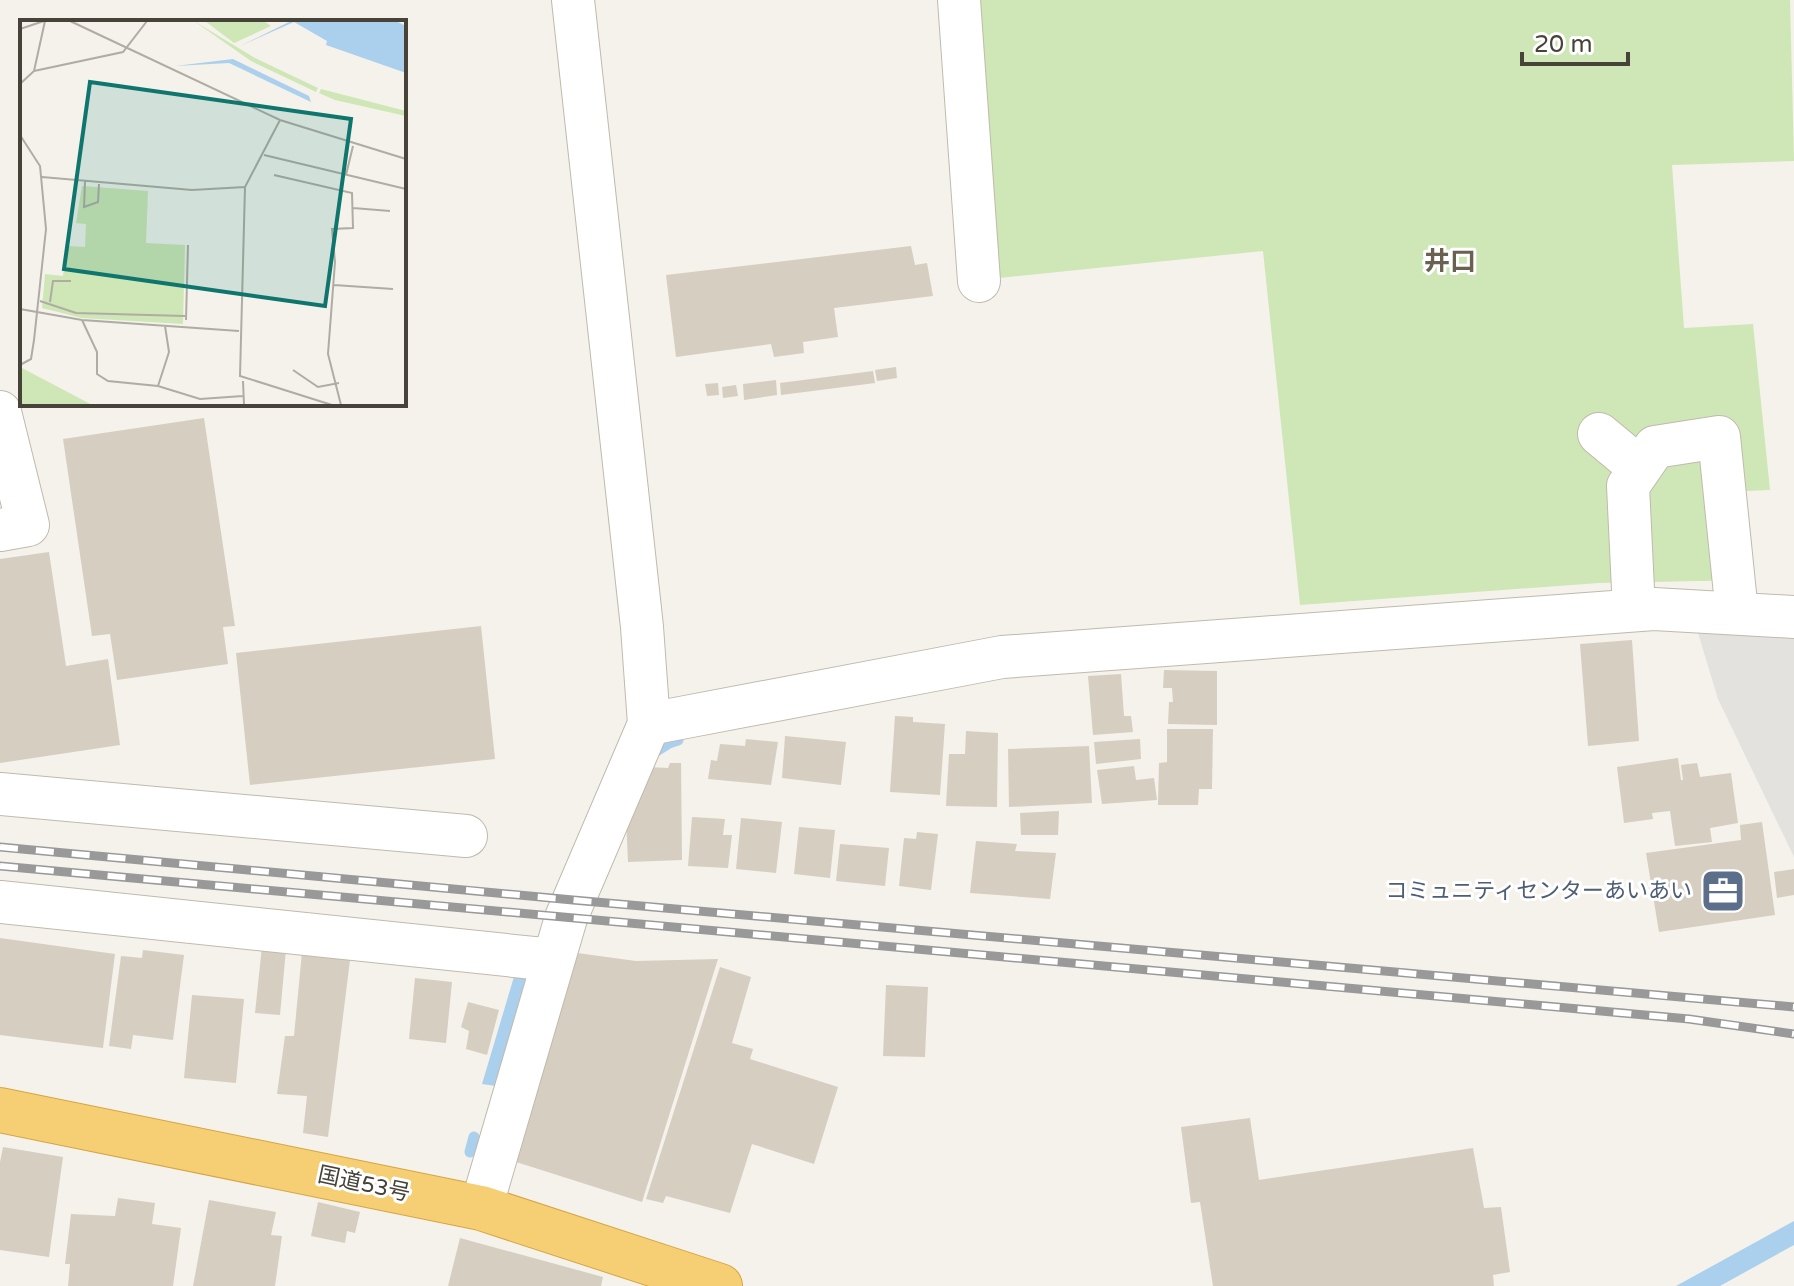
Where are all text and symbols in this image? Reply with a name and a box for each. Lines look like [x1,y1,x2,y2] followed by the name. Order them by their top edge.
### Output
[1522,16,1628,66] scale bar
[20,20,406,406] inset map
[1534,30,1592,59] text: 20 m
[1424,246,1476,277] district label: 井口
[1699,867,1747,915] office icon: コミュニティセンターあいあい
[1385,878,1692,904] place label: コミュニティセンターあいあい
[315,1162,413,1206] street label: 国道53号

